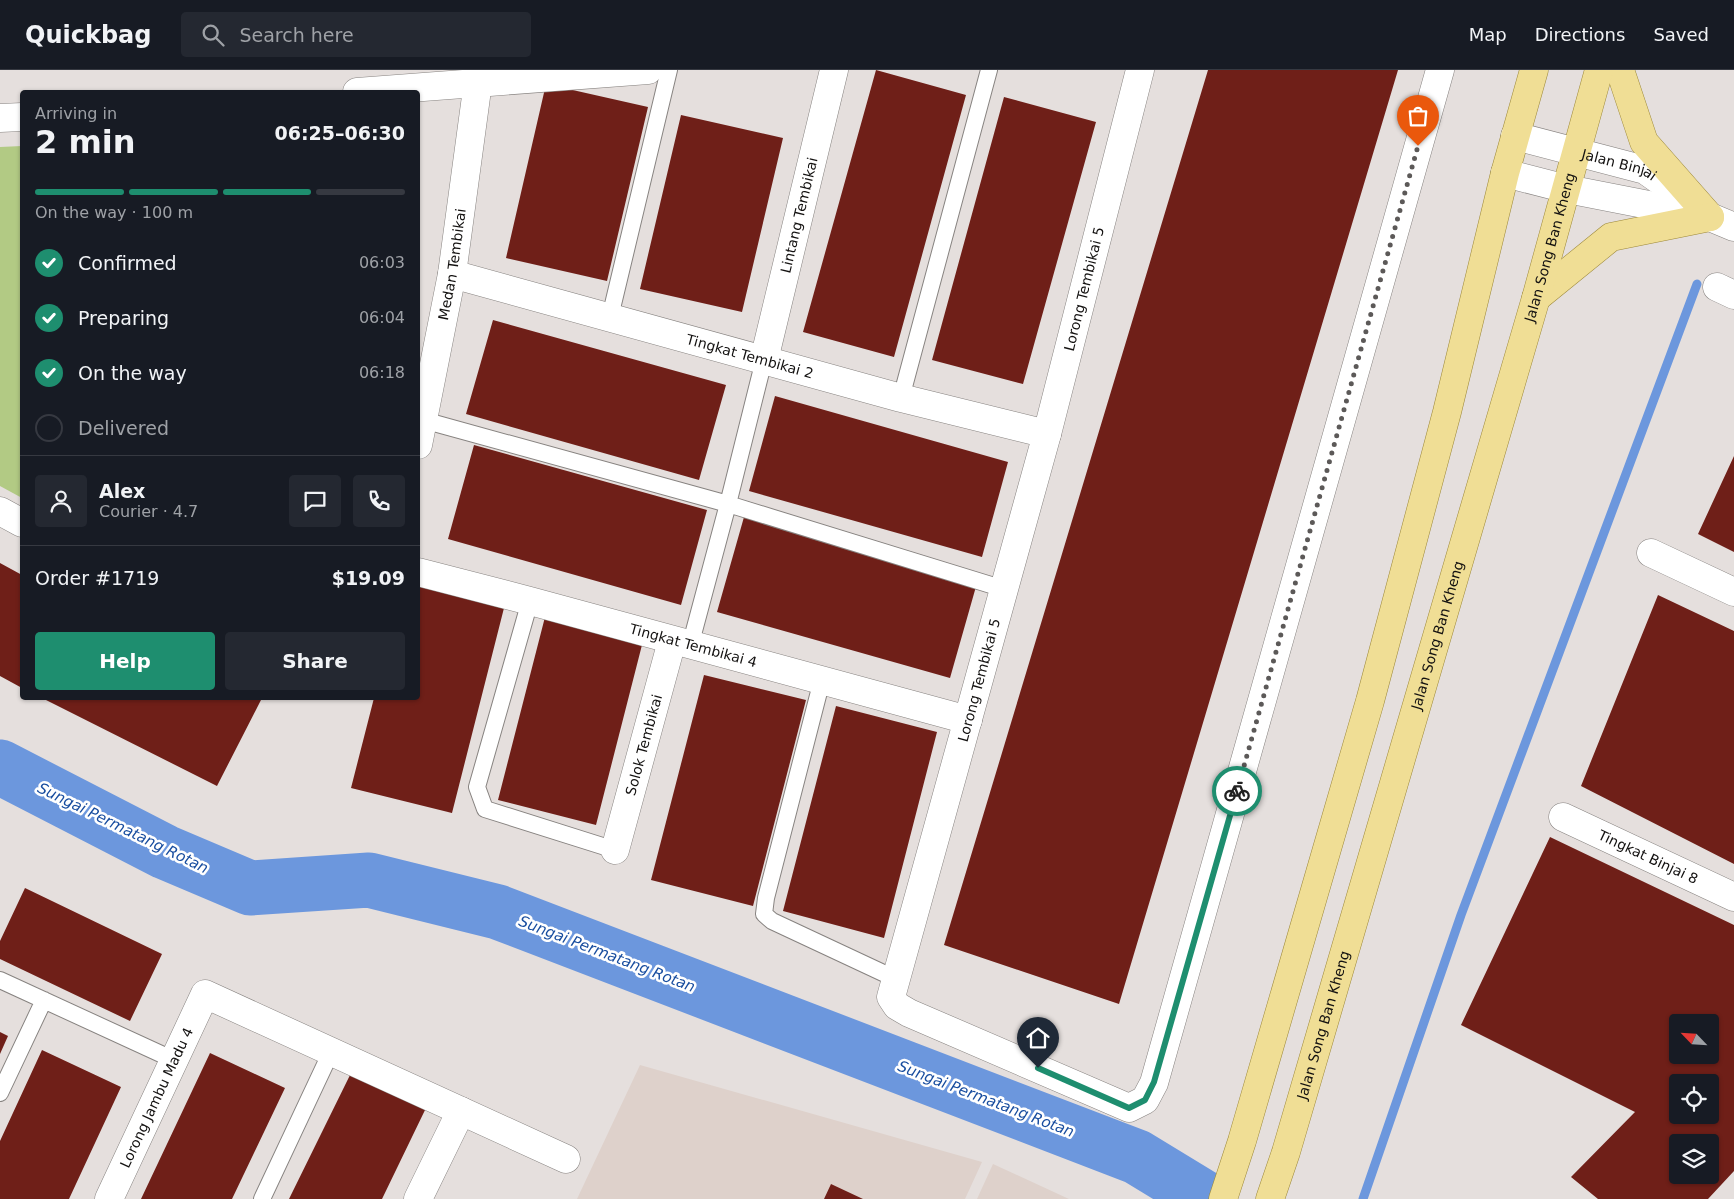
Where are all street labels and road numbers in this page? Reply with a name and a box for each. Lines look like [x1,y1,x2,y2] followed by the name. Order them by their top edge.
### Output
[1579,146,1660,184] street label: Jalan Binjai
[777,156,821,275] street label: Lintang Tembikai
[1521,171,1578,325] street label: Jalan Song Ban Kheng
[435,207,469,322] street label: Medan Tembikai
[1061,225,1107,353] street label: Lorong Tembikai 5
[684,331,815,381] street label: Tingkat Tembikai 2
[1408,559,1467,713] street label: Jalan Song Ban Kheng
[955,616,1003,744] street label: Lorong Tembikai 5
[627,620,759,670] street label: Tingkat Tembikai 4
[622,693,665,797] street label: Solok Tembikai
[1595,826,1701,887] street label: Tingkat Binjai 8
[1294,949,1353,1102] street label: Jalan Song Ban Kheng
[117,1025,196,1170] street label: Lorong Jambu Madu 4

